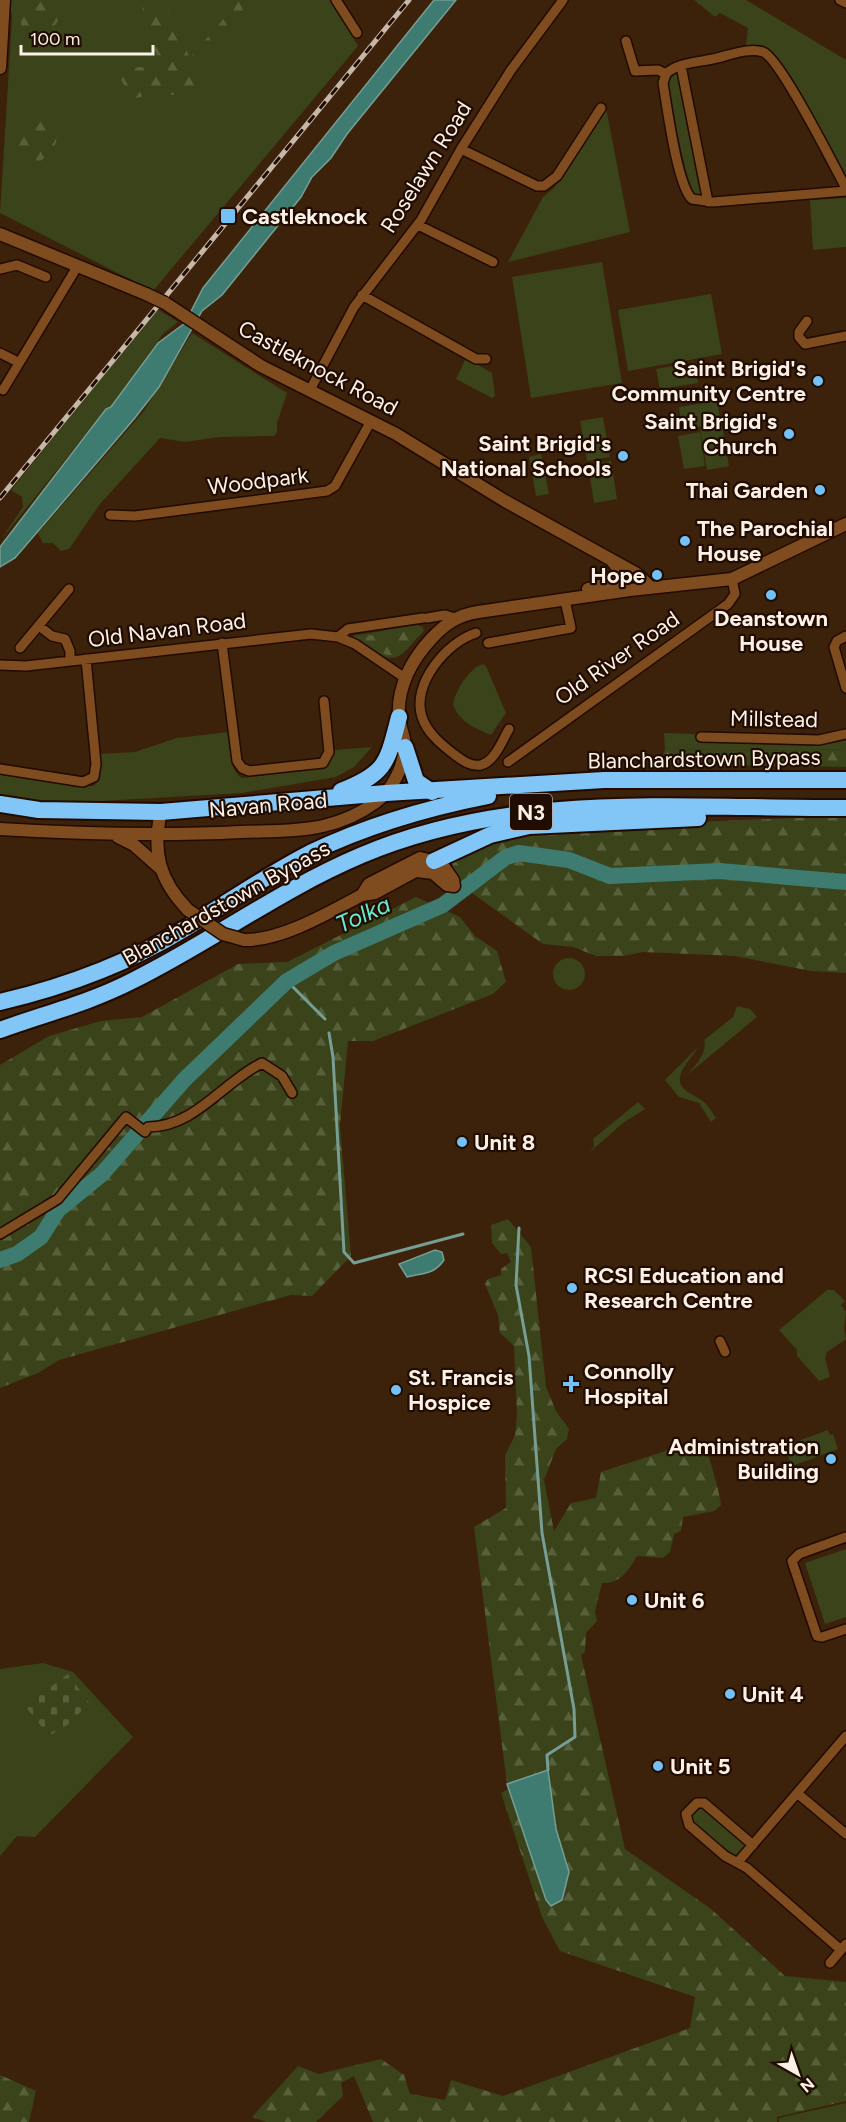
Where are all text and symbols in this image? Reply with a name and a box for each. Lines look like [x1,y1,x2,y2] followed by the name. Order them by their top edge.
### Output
[21,18,153,56] scale bar
[30,28,80,50] text: 100 m
[375,96,477,238] street label: Roselawn Road
[242,203,367,230] place label: Castleknock
[219,207,237,225] marker: Castleknock
[234,315,402,421] street label: Castleknock Road
[611,355,806,407] place label: Saint Brigid's Community Centre
[811,374,825,388] marker: Saint Brigid's Community Centre
[644,408,777,460] place label: Saint Brigid's Church
[782,427,796,441] marker: Saint Brigid's Church
[441,430,611,482] place label: Saint Brigid's National Schools
[616,449,630,463] marker: Saint Brigid's National Schools
[206,461,310,501] street label: Woodpark
[686,477,808,504] place label: Thai Garden
[813,483,827,497] marker: Thai Garden
[697,515,833,567] place label: The Parochial House
[678,534,692,548] marker: The Parochial House
[590,562,645,589] place label: Hope
[650,568,664,582] marker: Hope
[764,588,778,602] marker: Deanstown House
[550,605,684,711] street label: Old River Road
[714,605,828,657] place label: Deanstown House
[86,607,248,653] street label: Old Navan Road
[730,705,818,733] street label: Millstead
[587,743,821,775] street label: Blanchardstown Bypass
[208,786,328,824] street label: Navan Road
[510,794,552,830] road number: N3
[117,835,335,971] street label: Blanchardstown Bypass
[331,889,395,939] water label: Tolka
[474,1129,535,1156] place label: Unit 8
[455,1135,469,1149] marker: Unit 8
[584,1262,784,1314] place label: RCSI Education and Research Centre
[565,1281,579,1295] marker: RCSI Education and Research Centre
[584,1358,674,1410] place label: Connolly Hospital
[408,1364,513,1416] place label: St. Francis Hospice
[562,1375,580,1393] marker: Connolly Hospital
[389,1383,403,1397] marker: St. Francis Hospice
[668,1433,819,1485] place label: Administration Building
[824,1452,838,1466] marker: Administration Building
[644,1587,705,1614] place label: Unit 6
[625,1593,639,1607] marker: Unit 6
[742,1681,804,1708] place label: Unit 4
[723,1687,737,1701] marker: Unit 4
[670,1753,731,1780] place label: Unit 5
[651,1759,665,1773] marker: Unit 5
[768,2044,828,2104] north arrow
[796,2074,818,2096] text: N

